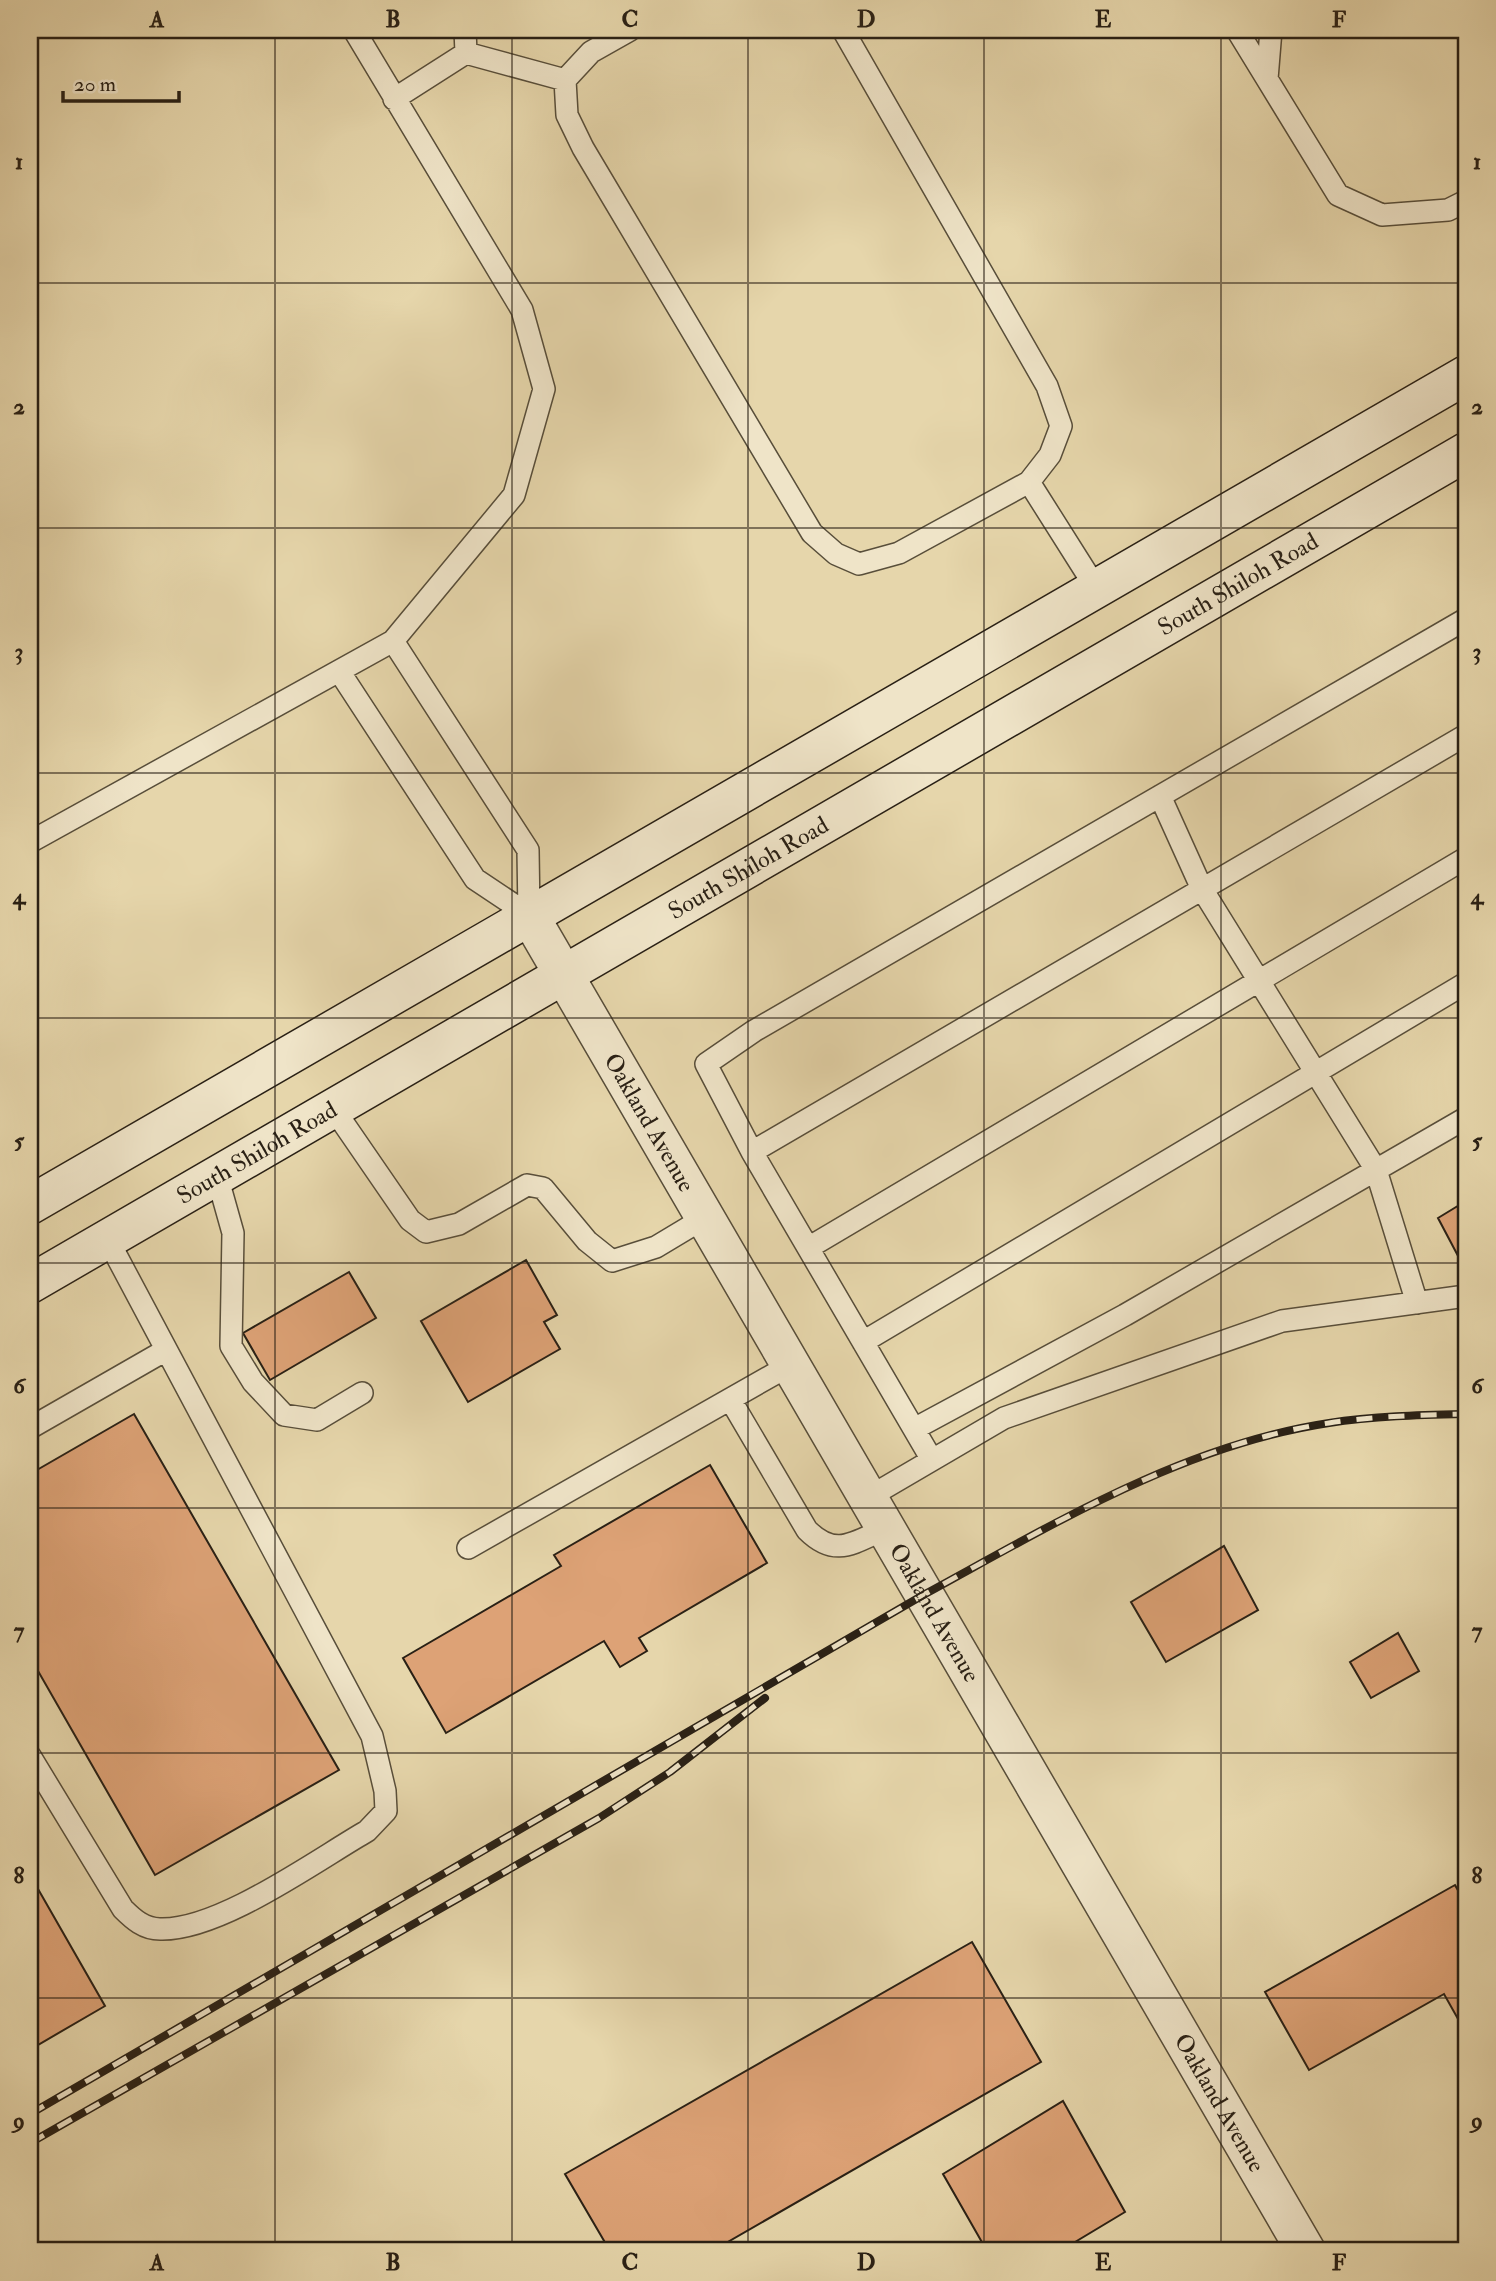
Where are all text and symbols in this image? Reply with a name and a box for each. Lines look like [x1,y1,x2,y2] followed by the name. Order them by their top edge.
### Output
[149,5,165,34] text: A
[385,5,401,34] text: B
[622,5,638,34] text: C
[857,5,875,34] text: D
[1095,5,1112,34] text: E
[1332,5,1347,34] text: F
[63,60,178,104] scale bar
[74,71,116,98] text: 20 m
[15,147,23,176] text: 1
[1473,147,1481,176] text: 1
[13,392,25,421] text: 2
[1471,392,1483,421] text: 2
[1152,526,1324,643] street label: South Shiloh Road
[15,637,23,666] text: 3
[1473,637,1481,666] text: 3
[663,810,834,927] street label: South Shiloh Road
[12,882,27,911] text: 4
[1470,882,1485,911] text: 4
[597,1048,702,1198] street label: Oakland Avenue
[171,1094,343,1212] street label: South Shiloh Road
[14,1126,25,1155] text: 5
[1472,1126,1483,1155] text: 5
[13,1371,27,1400] text: 6
[1471,1371,1485,1400] text: 6
[882,1538,987,1688] street label: Oakland Avenue
[14,1616,25,1645] text: 7
[1472,1616,1483,1645] text: 7
[14,1861,25,1890] text: 8
[1472,1861,1483,1890] text: 8
[1167,2028,1272,2178] street label: Oakland Avenue
[11,2106,25,2135] text: 9
[1469,2106,1483,2135] text: 9
[149,2248,165,2277] text: A
[385,2248,401,2277] text: B
[622,2248,638,2277] text: C
[857,2248,875,2277] text: D
[1095,2248,1112,2277] text: E
[1332,2248,1347,2277] text: F

